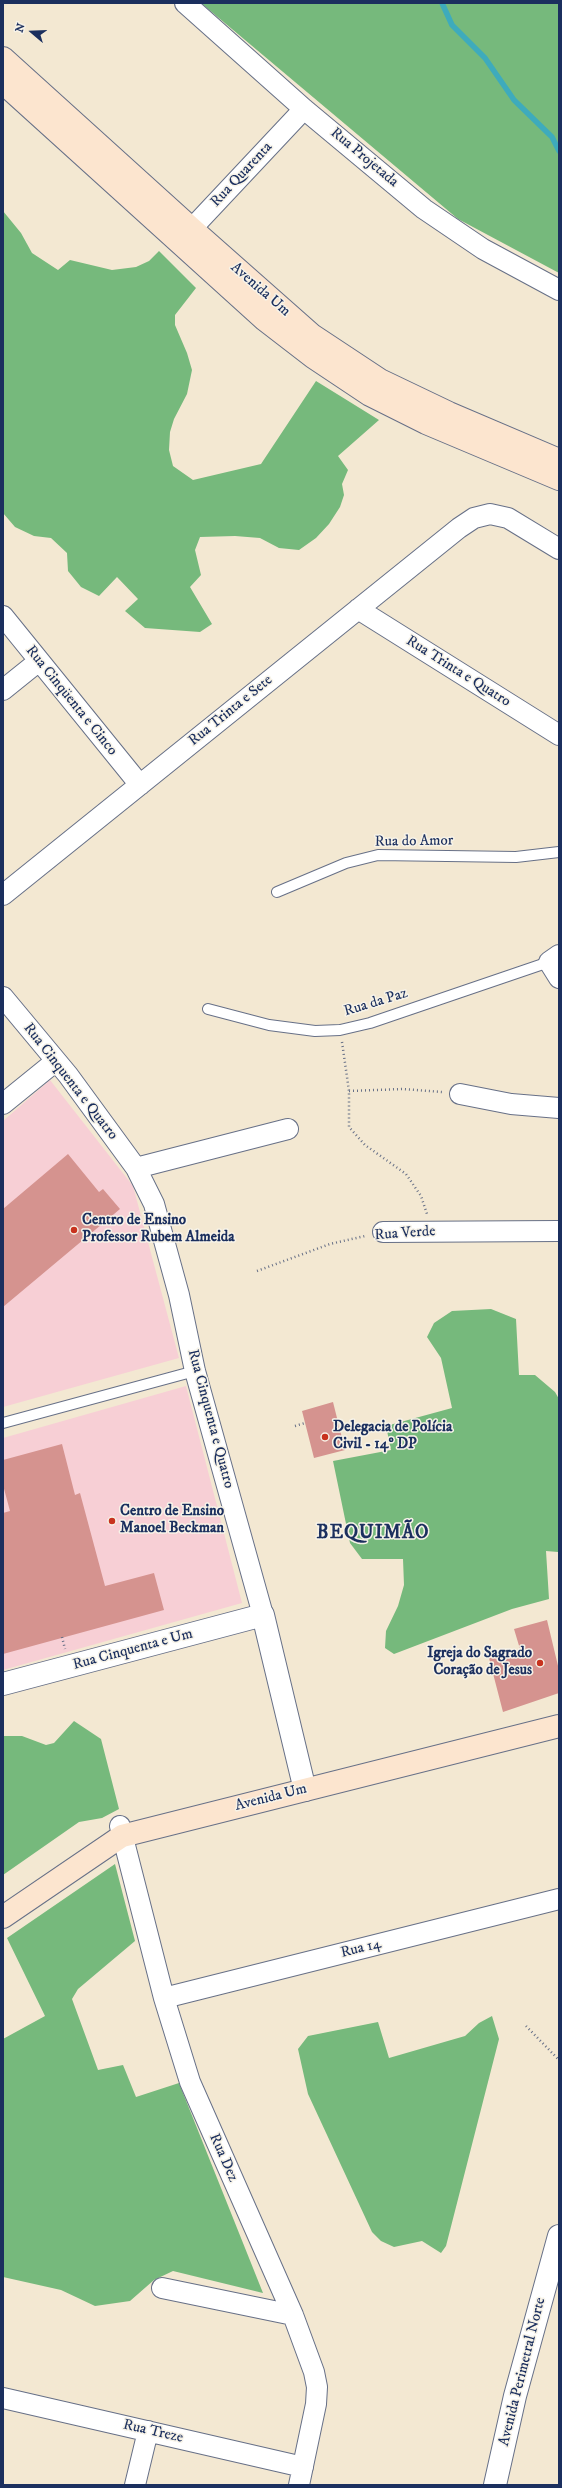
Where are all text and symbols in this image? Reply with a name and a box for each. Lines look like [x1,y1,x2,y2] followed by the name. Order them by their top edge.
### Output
[12,12,52,52] north arrow
[13,22,29,35] text: N
[326,124,402,192] street label: Rua Projetada
[207,139,277,211] street label: Rua Quarenta
[226,259,294,321] street label: Avenida Um
[402,633,514,711] street label: Rua Trinta e Quatro
[21,642,121,760] street label: Rua Cinqüenta e Cinco
[185,672,277,750] street label: Rua Trinta e Sete
[375,832,453,852] street label: Rua do Amor
[342,985,410,1021] street label: Rua da Paz
[19,1020,121,1144] street label: Rua Cinquenta e Quatro
[82,1212,235,1247] place label: Centro de Ensino Professor Rubem Almeida
[374,1223,436,1245] street label: Rua Verde
[69,1225,79,1235] marker: Centro de Ensino Professor Rubem Almeida
[183,1347,237,1491] street label: Rua Cinquenta e Quatro
[333,1419,452,1454] place label: Delegacia de Polícia Civil - 14º DP
[320,1432,330,1442] marker: Delegacia de Polícia Civil - 14º DP
[120,1503,224,1538] place label: Centro de Ensino Manoel Beckman
[107,1516,117,1526] marker: Centro de Ensino Manoel Beckman
[317,1523,429,1545] district label: BEQUIMÃO
[71,1625,195,1675] street label: Rua Cinquenta e Um
[427,1645,532,1680] place label: Igreja do Sagrado Coração de Jesus
[535,1658,545,1668] marker: Igreja do Sagrado Coração de Jesus
[233,1780,309,1816] street label: Avenida Um
[339,1935,383,1963] street label: Rua 14
[204,2131,242,2185] street label: Rua Dez
[496,2296,550,2448] street label: Avenida Perimetral Norte
[121,2416,185,2448] street label: Rua Treze

